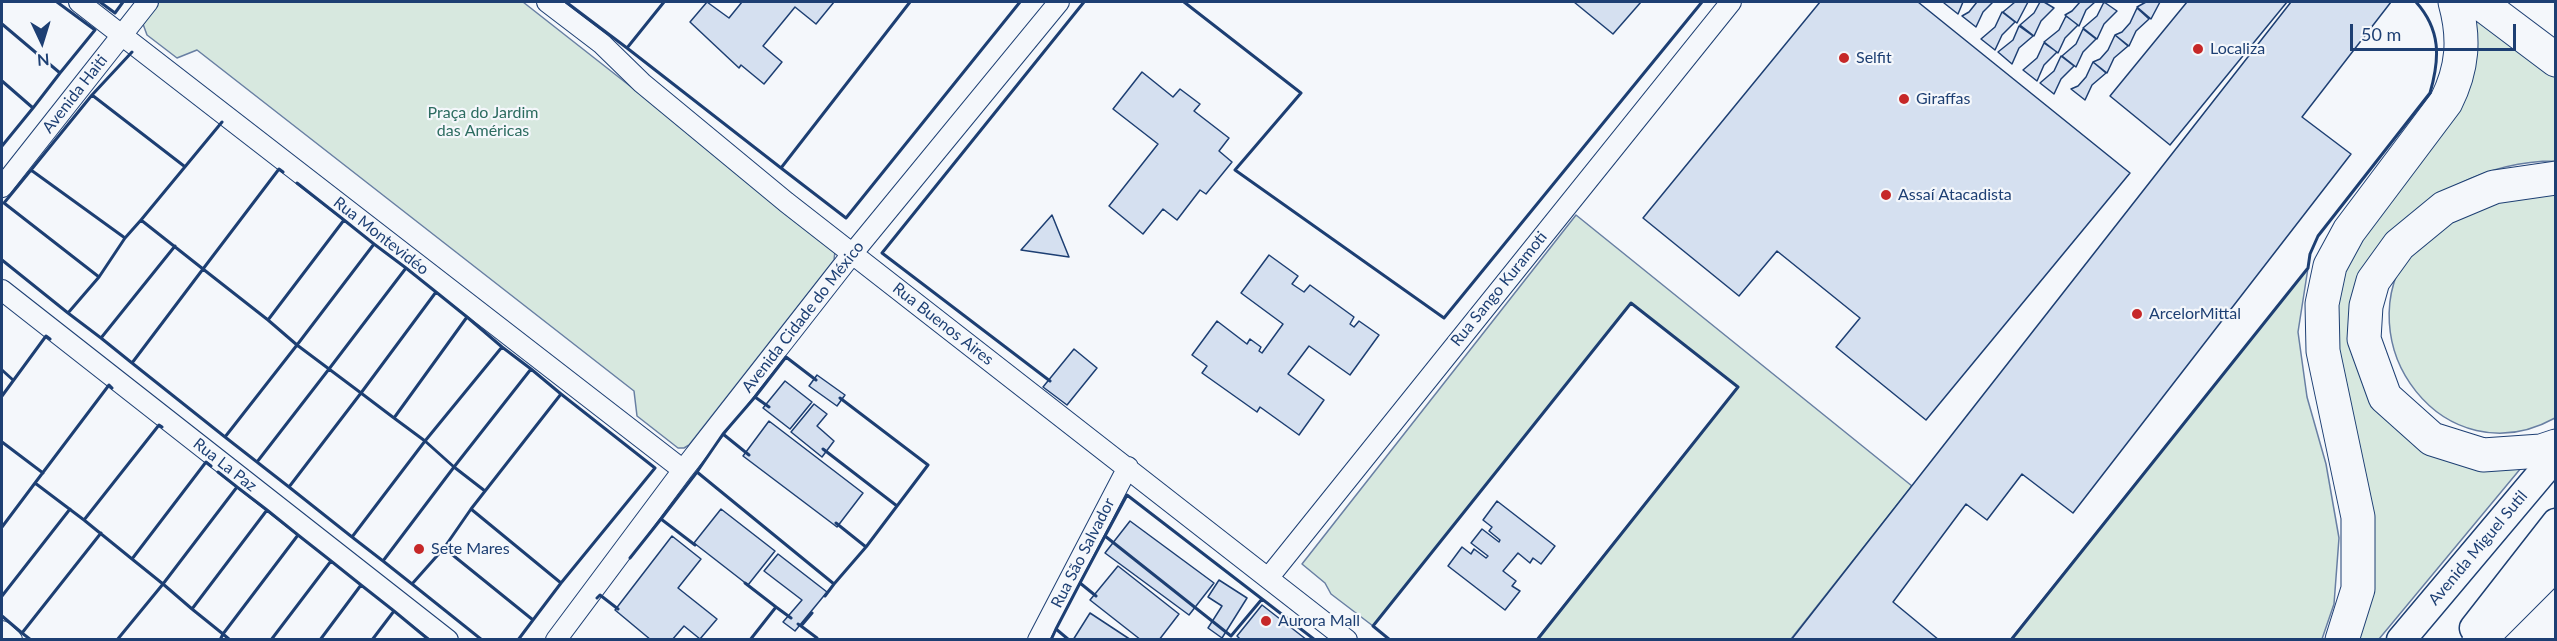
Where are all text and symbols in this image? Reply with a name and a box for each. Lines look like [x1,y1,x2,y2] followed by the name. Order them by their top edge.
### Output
[12,12,72,72] north arrow
[2353,12,2520,50] scale bar
[2361,23,2401,45] text: 50 m
[2210,39,2265,59] place label: Localiza
[2191,42,2205,56] marker: Localiza
[1856,48,1892,68] place label: Selfit
[36,51,50,70] text: N
[38,51,112,137] street label: Avenida Haiti
[1837,51,1851,65] marker: Selfit
[1916,89,1970,109] place label: Giraffas
[1897,92,1911,106] marker: Giraffas
[428,103,538,141] park label: Praça do Jardim das Américas
[1898,185,2012,205] place label: Assaí Atacadista
[1879,188,1893,202] marker: Assaí Atacadista
[330,193,432,279] street label: Rua Montevidéo
[1447,228,1551,350] street label: Rua Sango Kuramoti
[738,237,868,397] street label: Avenida Cidade do México
[889,279,997,369] street label: Rua Buenos Aires
[2149,304,2241,324] place label: ArcelorMittal
[2130,307,2144,321] marker: ArcelorMittal
[189,434,261,496] street label: Rua La Paz
[2424,487,2532,609] street label: Avenida Miguel Sutil
[1047,495,1119,611] street label: Rua São Salvador
[431,539,510,559] place label: Sete Mares
[412,542,426,556] marker: Sete Mares
[1278,611,1360,631] place label: Aurora Mall
[1259,614,1273,628] marker: Aurora Mall

